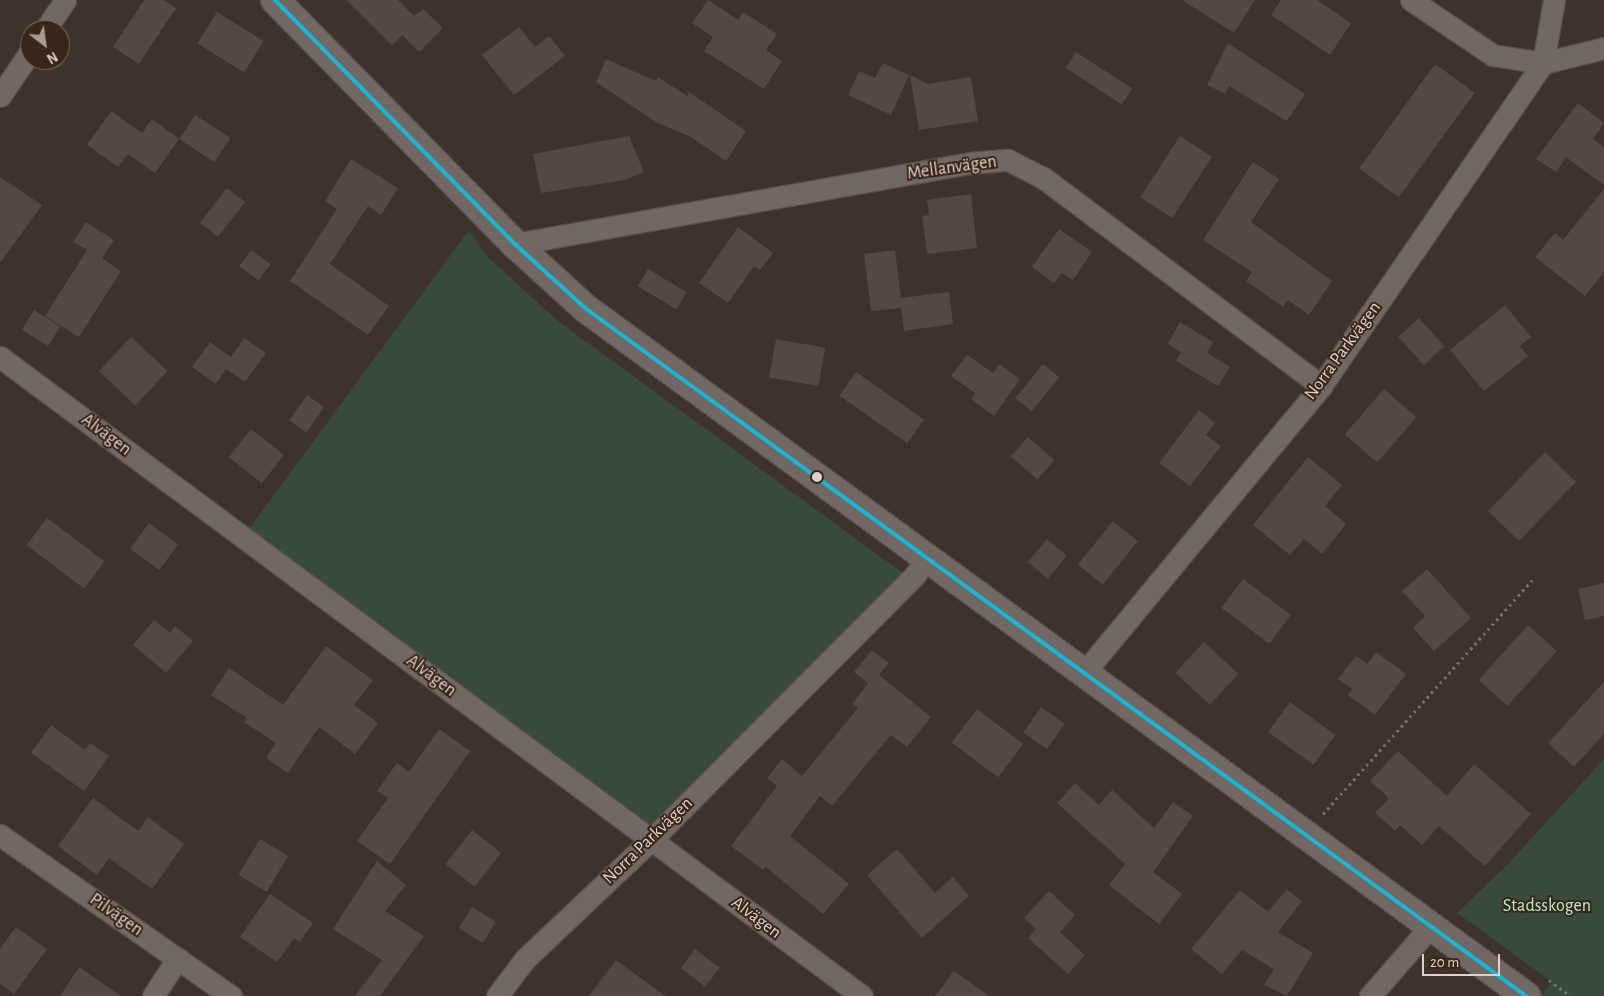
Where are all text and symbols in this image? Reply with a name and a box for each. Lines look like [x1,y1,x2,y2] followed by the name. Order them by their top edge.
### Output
[20,20,70,70] north arrow
[44,49,60,66] text: N
[906,151,998,185] street label: Mellanvägen
[1300,298,1386,404] street label: Norra Parkvägen
[77,409,135,461] street label: Alvägen
[812,472,822,482] unlabelled marker
[402,650,460,702] street label: Alvägen
[599,793,697,889] street label: Norra Parkvägen
[85,889,147,941] street label: Pilvägen
[727,892,785,944] street label: Alvägen
[1503,895,1591,917] park label: Stadsskogen
[1424,944,1502,976] scale bar
[1430,955,1459,970] text: 20 m

